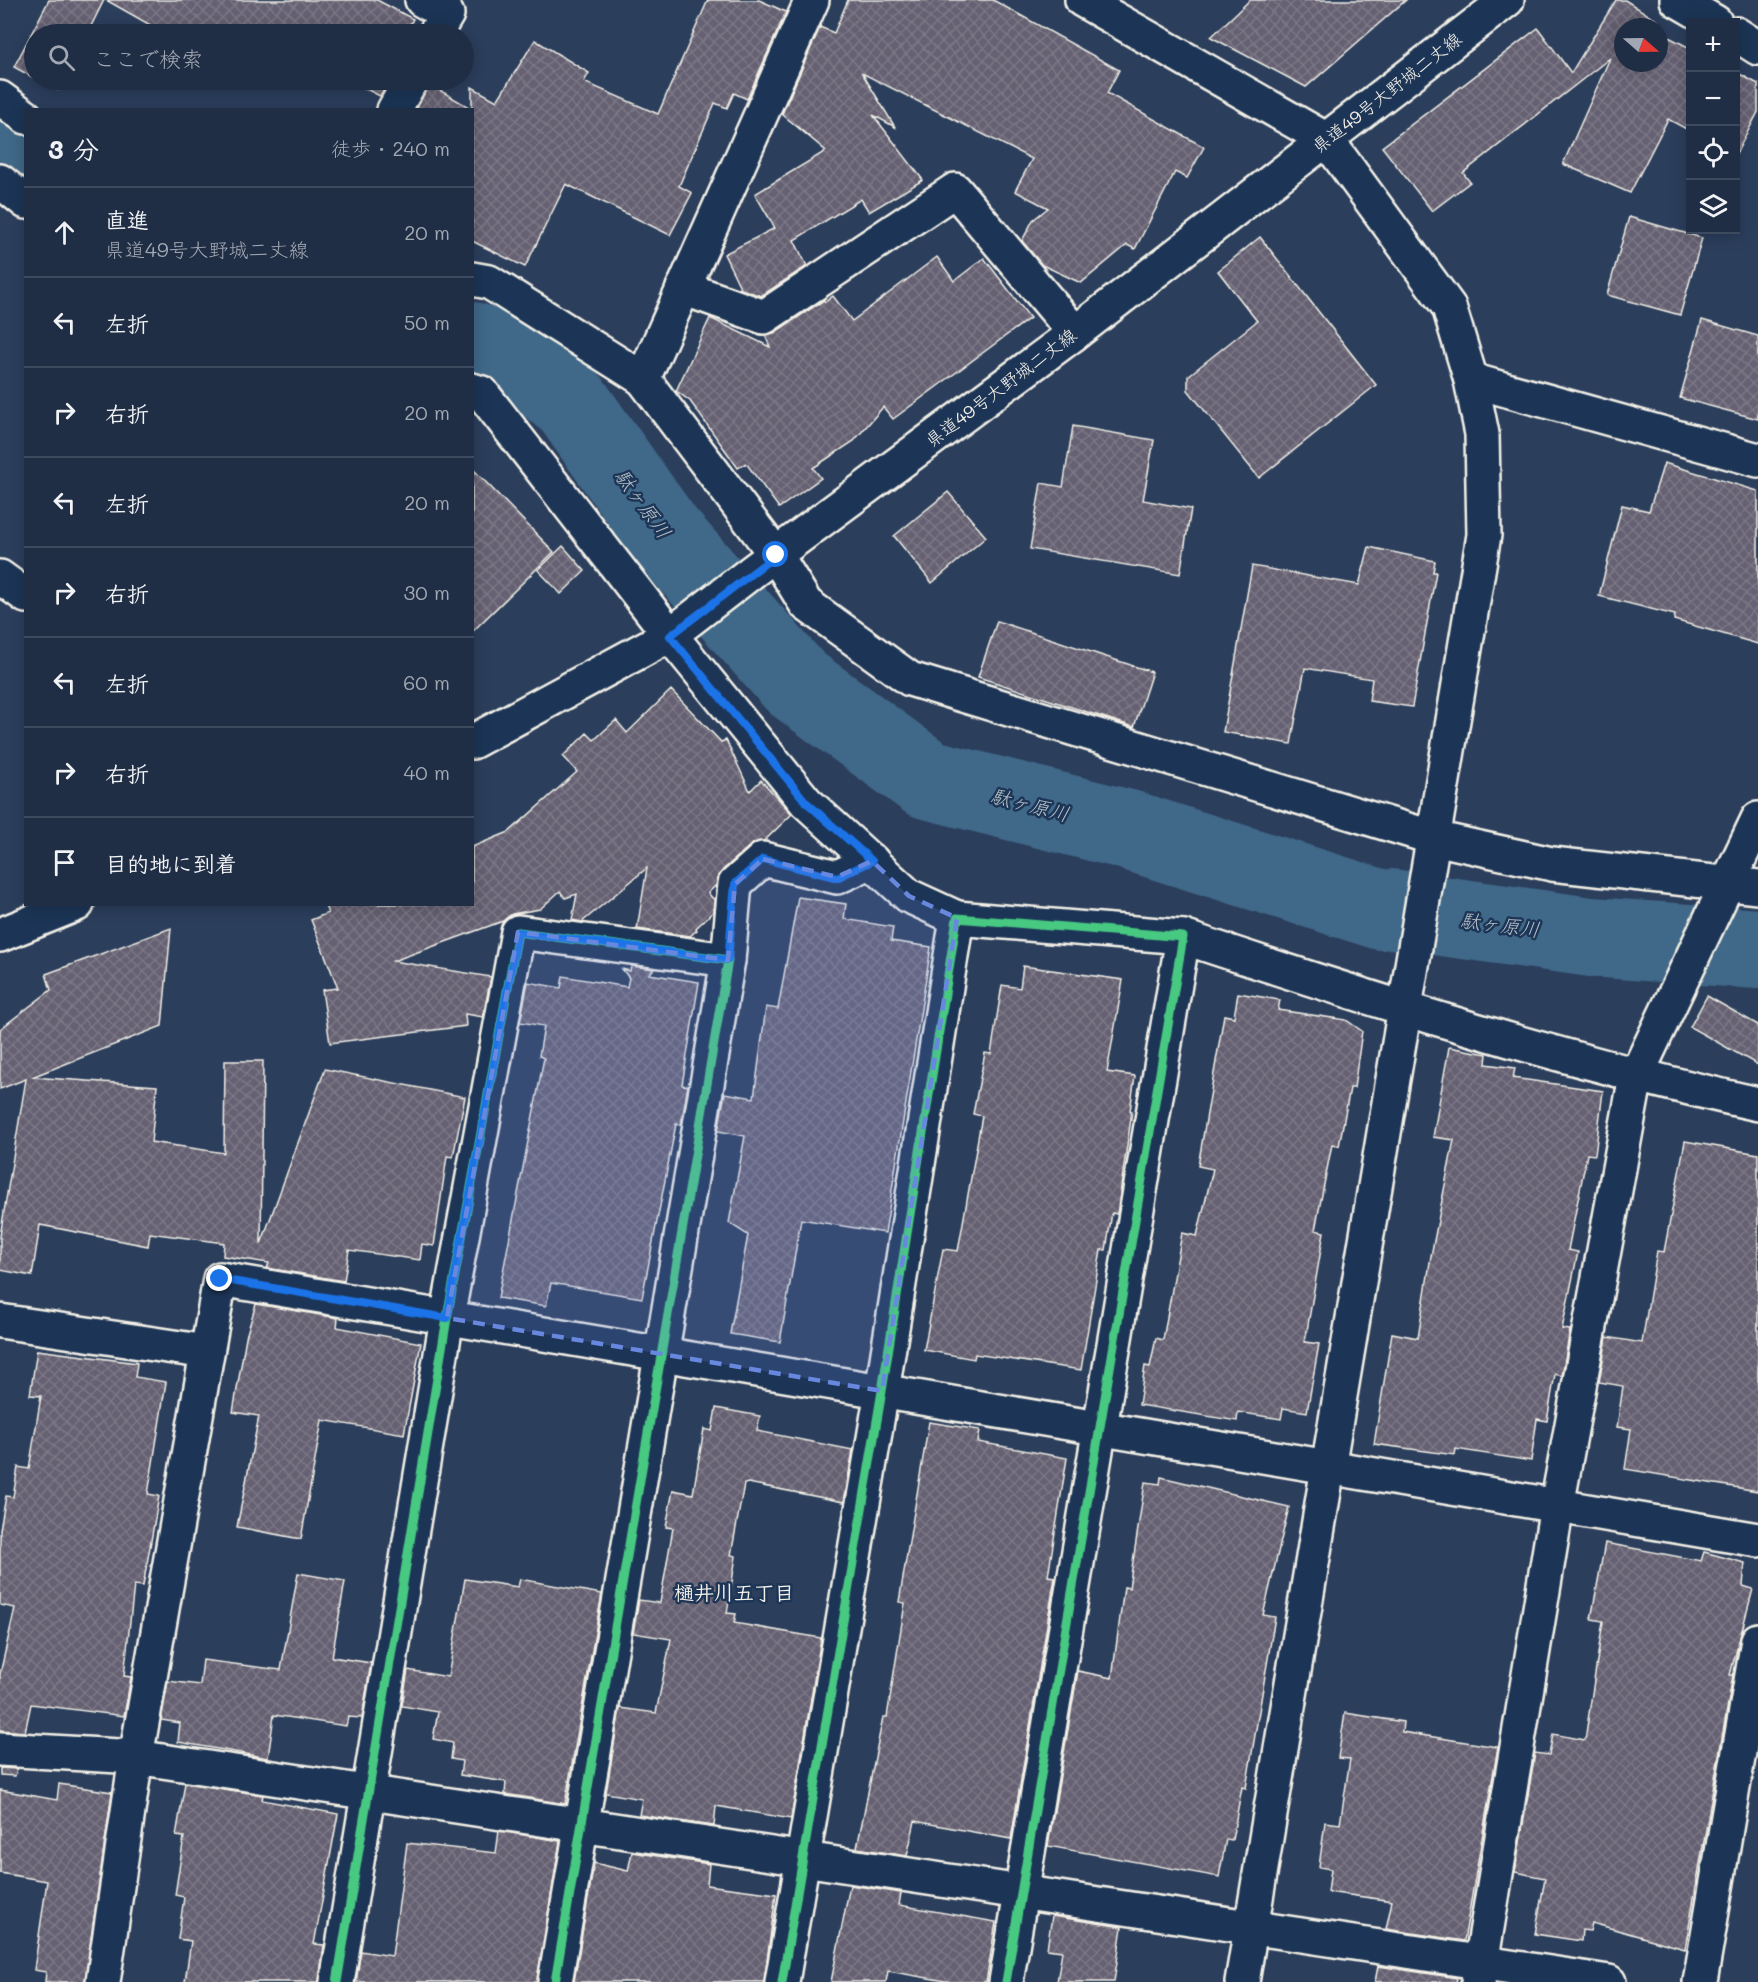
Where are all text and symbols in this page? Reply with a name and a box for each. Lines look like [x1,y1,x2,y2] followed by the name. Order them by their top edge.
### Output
[1614,18,1668,72] north arrow
[1686,18,1740,234] map controls
[1686,18,1740,72] button: +
[24,24,474,90] search box
[1307,26,1466,158] street label: 県道49号大野城二丈線
[45,41,78,74] icon: search
[93,44,203,73] text: ここで検索
[1686,72,1740,126] button: −
[1686,126,1740,180] button: locate
[48,132,99,166] text: 3 分
[331,135,450,161] text: 徒歩 · 240 m
[1686,180,1740,234] button: layers
[105,205,149,234] text: 直進
[48,216,81,249] icon: ahead
[404,219,450,245] text: 20 m
[105,236,309,262] text: 県道49号大野城二丈線
[48,306,81,339] icon: left
[105,309,149,338] text: 左折
[404,309,450,335] text: 50 m
[920,322,1081,452] street label: 県道49号大野城二丈線
[48,396,81,429] icon: right
[105,399,149,428] text: 右折
[404,399,450,425] text: 20 m
[610,463,678,543] water label: 駄ヶ原川
[48,486,81,519] icon: left
[105,489,149,518] text: 左折
[404,489,450,515] text: 20 m
[762,541,788,567] route start
[48,576,81,609] icon: right
[105,579,149,608] text: 右折
[404,579,450,605] text: 30 m
[48,666,81,699] icon: left
[105,669,149,698] text: 左折
[403,669,450,695] text: 60 m
[48,756,81,789] icon: right
[105,759,149,788] text: 右折
[404,759,450,785] text: 40 m
[988,782,1072,826] water label: 駄ヶ原川
[48,846,81,879] icon: arrive
[105,849,237,878] text: 目的地に到着
[1459,906,1541,942] water label: 駄ヶ原川
[206,1265,232,1291] route end
[674,1579,794,1605] district label: 樋井川五丁目

